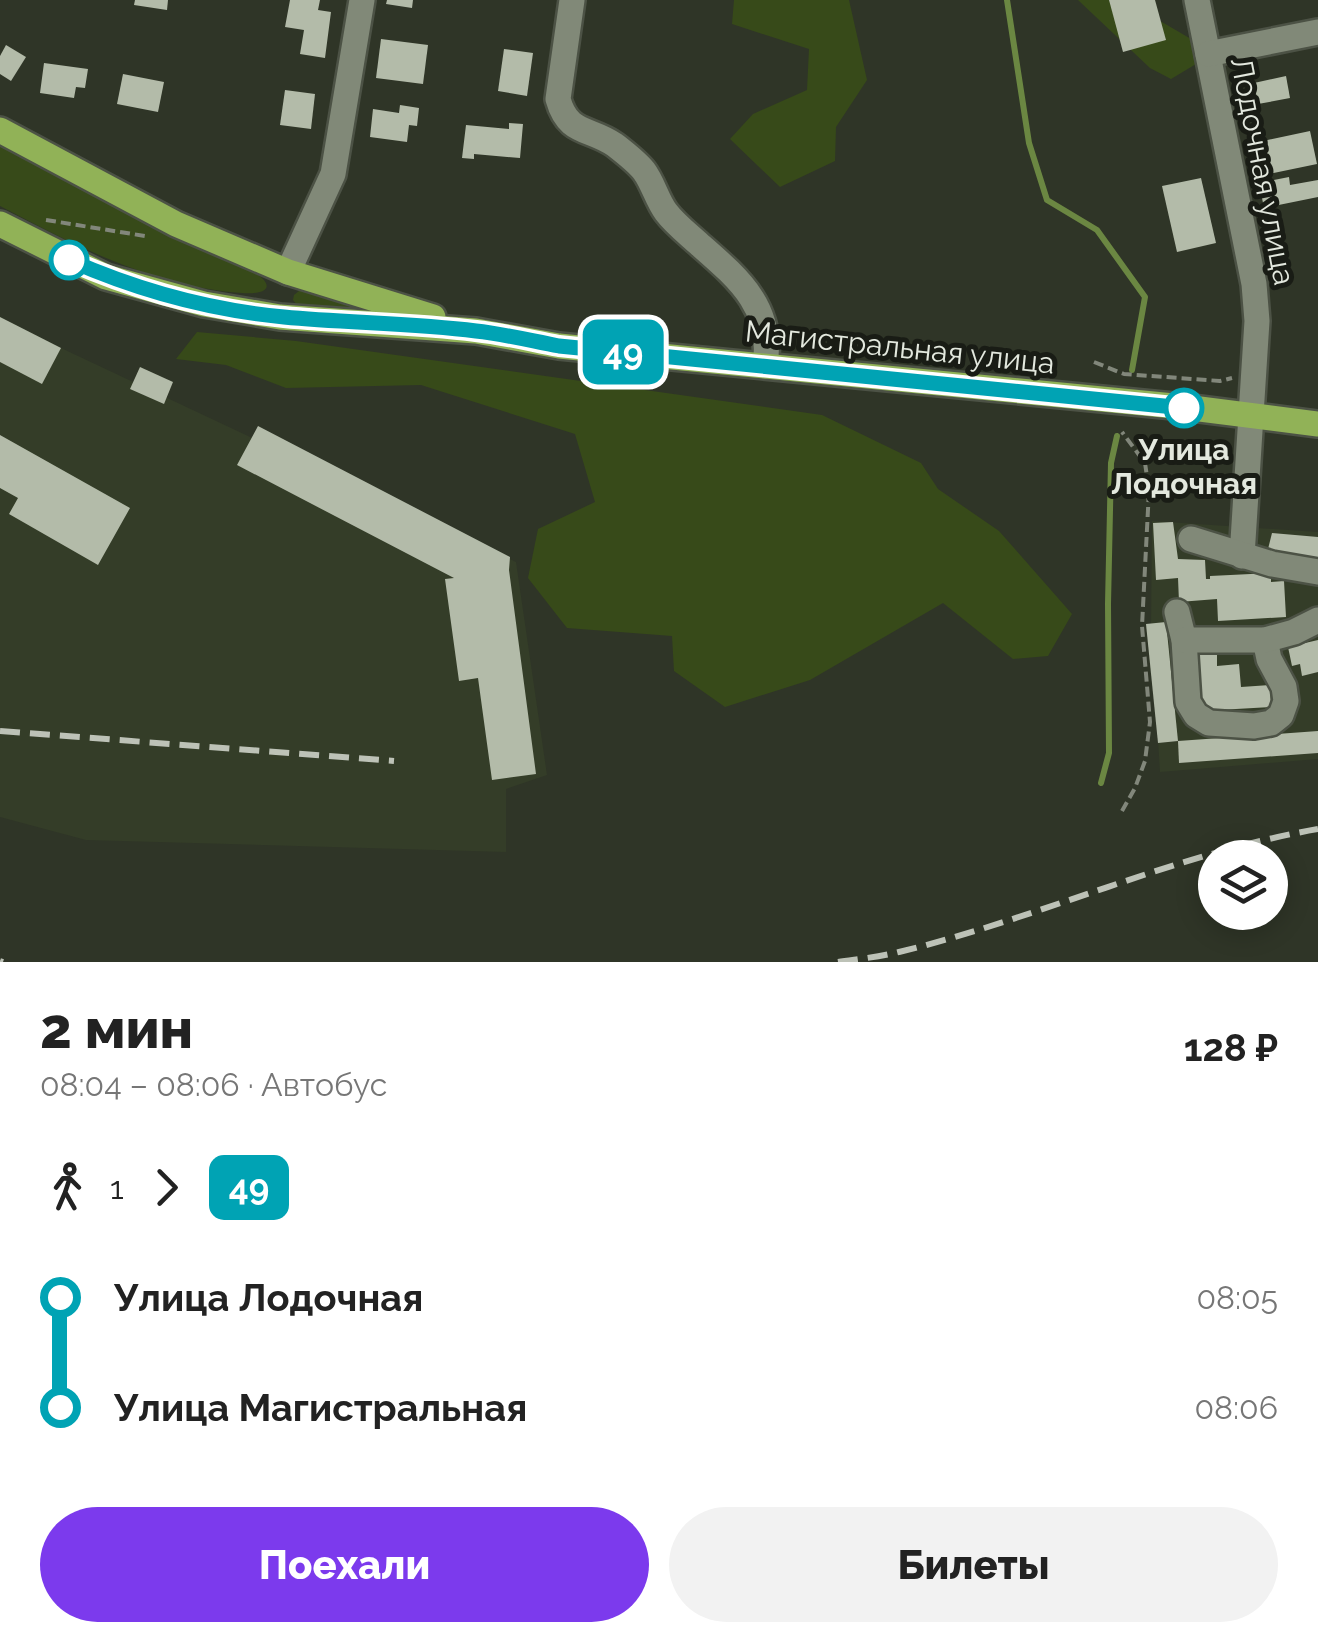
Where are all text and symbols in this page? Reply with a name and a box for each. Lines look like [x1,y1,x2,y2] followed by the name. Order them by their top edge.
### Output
[1224,54,1302,288] street label: Лодочная улица
[50,241,88,279] unlabelled marker
[744,313,1056,381] street label: Магистральная улица
[578,320,668,384] line badge: 49
[603,332,643,373] text: 49
[1165,389,1203,427] marker: Улица Лодочная
[1111,432,1257,501] place label: Улица Лодочная
[1198,840,1288,930] map controls
[1198,840,1288,930] button: layers
[40,996,193,1061] text: 2 мин
[1184,1025,1278,1070] text: 128 ₽
[40,1066,387,1103] text: 08:04 – 08:06 · Автобус
[40,1160,95,1215] icon: walk
[139,1160,194,1215] icon: forward
[229,1167,269,1208] text: 49
[110,1169,124,1206] text: 1
[114,1275,423,1320] text: Улица Лодочная
[1196,1279,1278,1316] text: 08:05
[114,1385,527,1430] text: Улица Магистральная
[1195,1389,1278,1426] text: 08:06
[40,1507,649,1622] button: Поехали
[669,1507,1278,1622] button: Билеты

